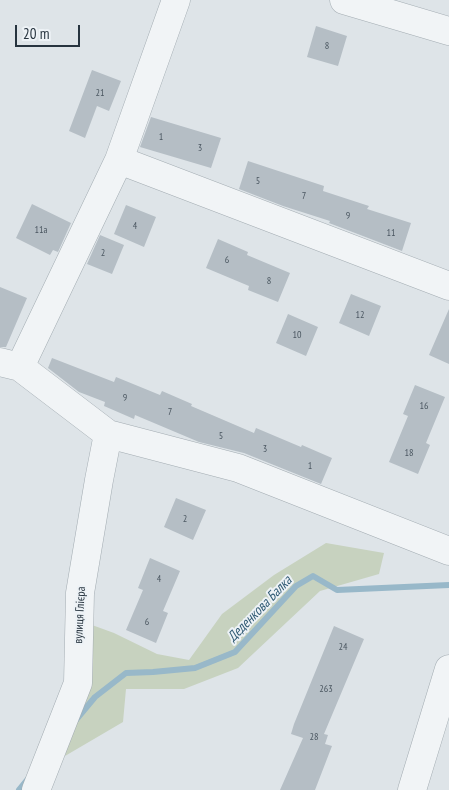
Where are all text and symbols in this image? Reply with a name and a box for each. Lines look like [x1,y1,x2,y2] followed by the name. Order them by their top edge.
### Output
[18,15,82,47] scale bar
[23,24,49,43] text: 20 m
[325,40,329,52] house number: 8
[96,87,104,99] house number: 21
[159,131,163,143] house number: 1
[198,142,202,154] house number: 3
[256,175,260,187] house number: 5
[302,190,306,202] house number: 7
[346,210,350,222] house number: 9
[133,220,137,232] house number: 4
[35,224,47,236] house number: 11а
[387,227,395,239] house number: 11
[101,247,105,259] house number: 2
[225,254,229,266] house number: 6
[267,275,271,287] house number: 8
[356,309,364,321] house number: 12
[293,329,301,341] house number: 10
[123,392,127,404] house number: 9
[420,400,428,412] house number: 16
[168,406,172,418] house number: 7
[219,430,223,442] house number: 5
[263,443,267,455] house number: 3
[405,447,413,459] house number: 18
[308,460,312,472] house number: 1
[183,513,187,525] house number: 2
[157,573,161,585] house number: 4
[224,573,296,645] water label: Деденкова Балка
[71,586,89,644] street label: вулиця Глієра
[145,616,149,628] house number: 6
[339,641,347,653] house number: 24
[319,683,333,695] house number: 263
[310,731,318,743] house number: 28

